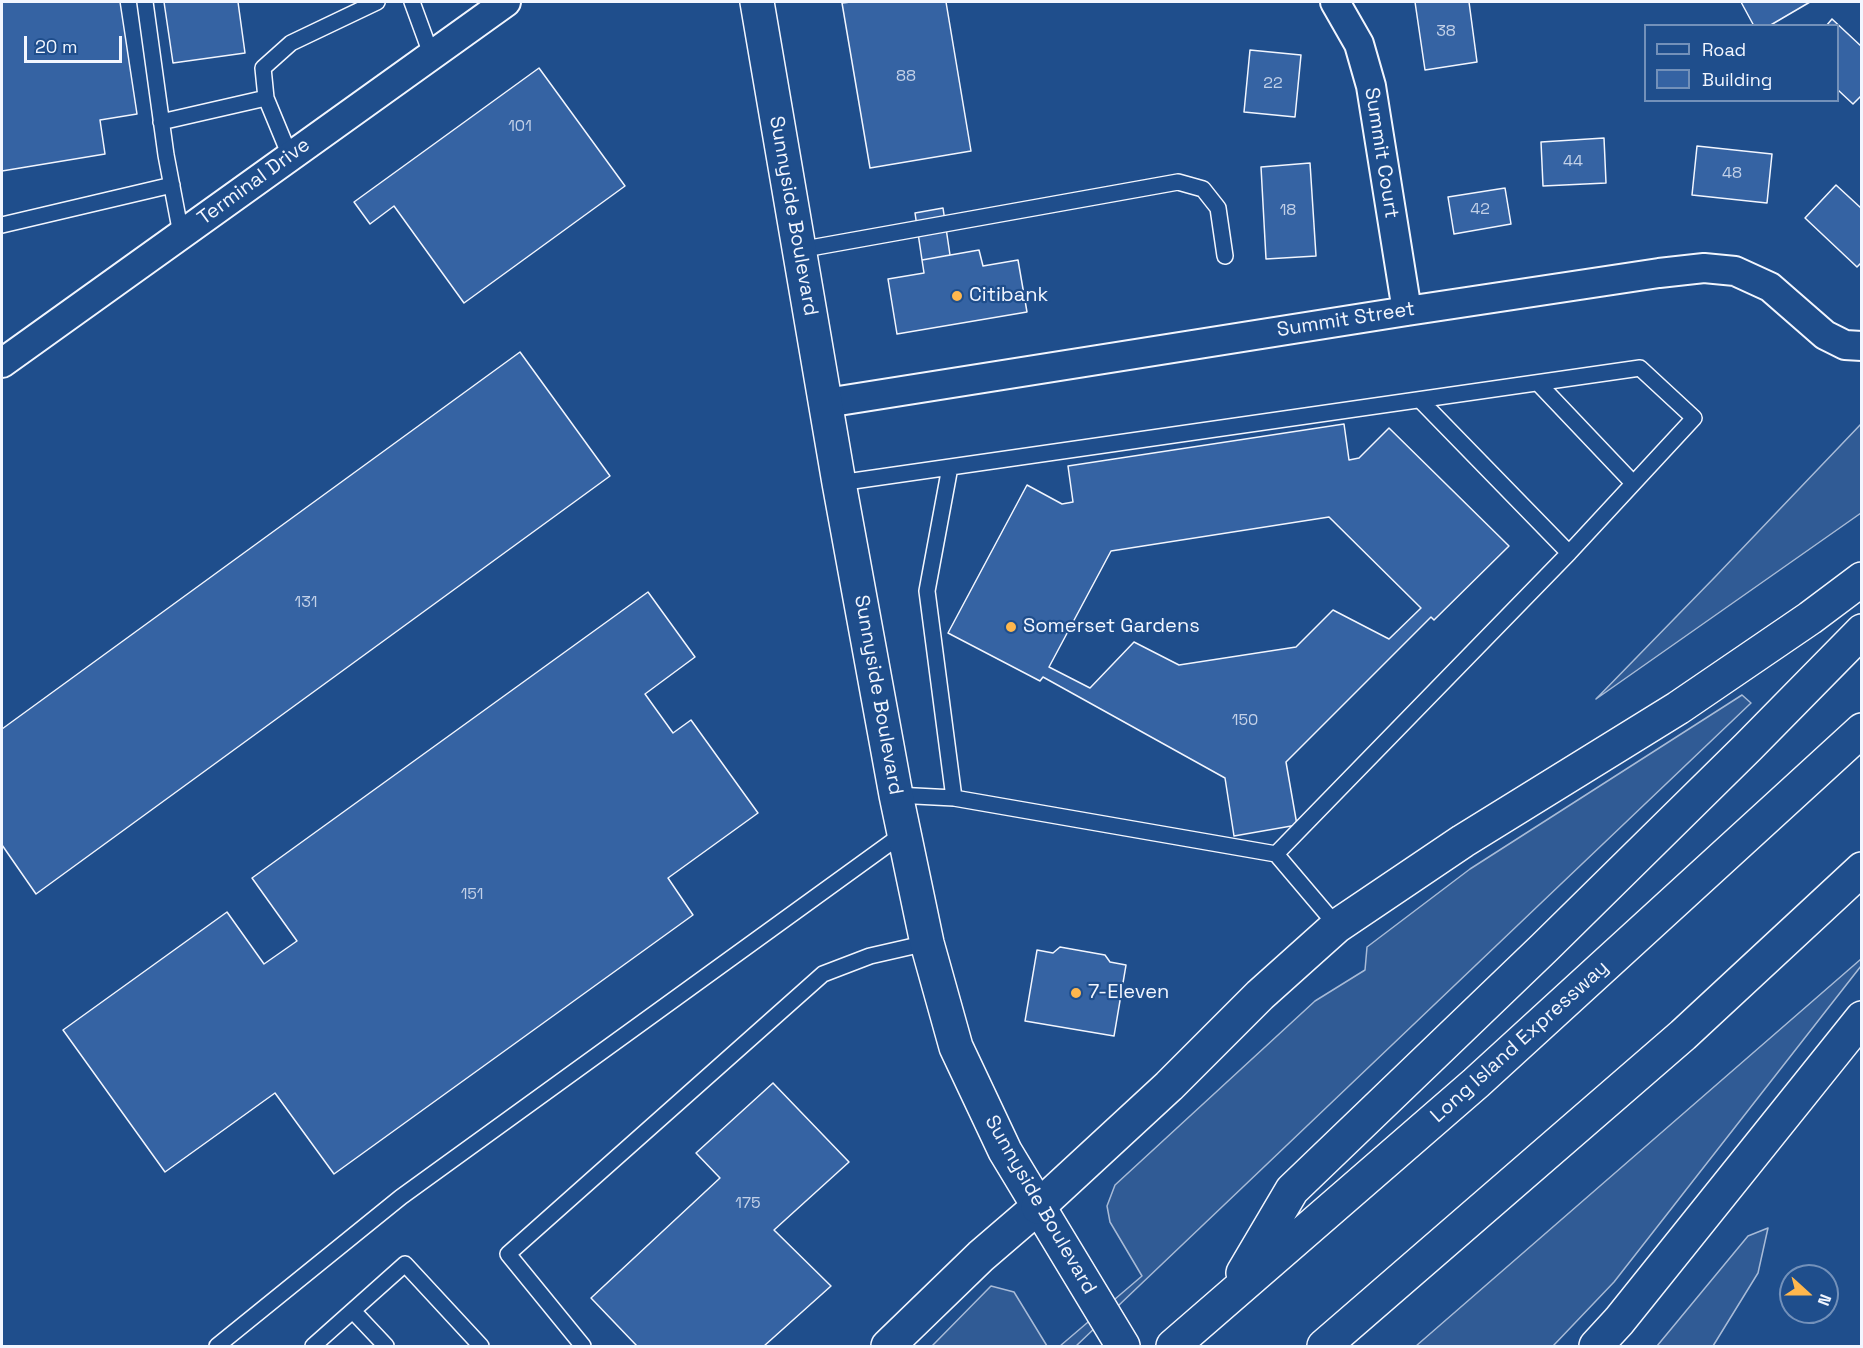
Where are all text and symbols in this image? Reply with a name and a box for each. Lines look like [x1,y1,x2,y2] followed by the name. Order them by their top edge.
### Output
[1436,22,1456,42] house number: 38
[27,24,124,62] scale bar
[1644,24,1839,102] legend
[35,35,78,58] text: 20 m
[1702,38,1746,61] text: Road
[896,67,916,87] house number: 88
[1702,68,1772,91] text: Building
[1263,74,1283,94] house number: 22
[1359,86,1403,220] street label: Summit Court
[764,114,822,318] street label: Sunnyside Boulevard
[508,117,532,137] house number: 101
[193,133,315,231] street label: Terminal Drive
[1563,152,1583,172] house number: 44
[1722,164,1742,184] house number: 48
[1470,200,1490,220] house number: 42
[1280,201,1296,221] house number: 18
[969,284,1048,308] place label: Citibank
[950,289,964,303] marker: Citibank
[1275,297,1417,343] street label: Summit Street
[295,593,317,613] house number: 131
[849,593,907,797] street label: Sunnyside Boulevard
[1023,615,1200,639] place label: Somerset Gardens
[1004,620,1018,634] marker: Somerset Gardens
[1232,711,1258,731] house number: 150
[461,885,483,905] house number: 151
[1426,956,1614,1128] street label: Long Island Expressway
[1088,981,1169,1005] place label: 7-Eleven
[1069,986,1083,1000] marker: 7-Eleven
[979,1111,1101,1299] street label: Sunnyside Boulevard
[735,1194,761,1214] house number: 175
[1779,1264,1839,1324] north arrow
[1813,1291,1836,1309] text: N

